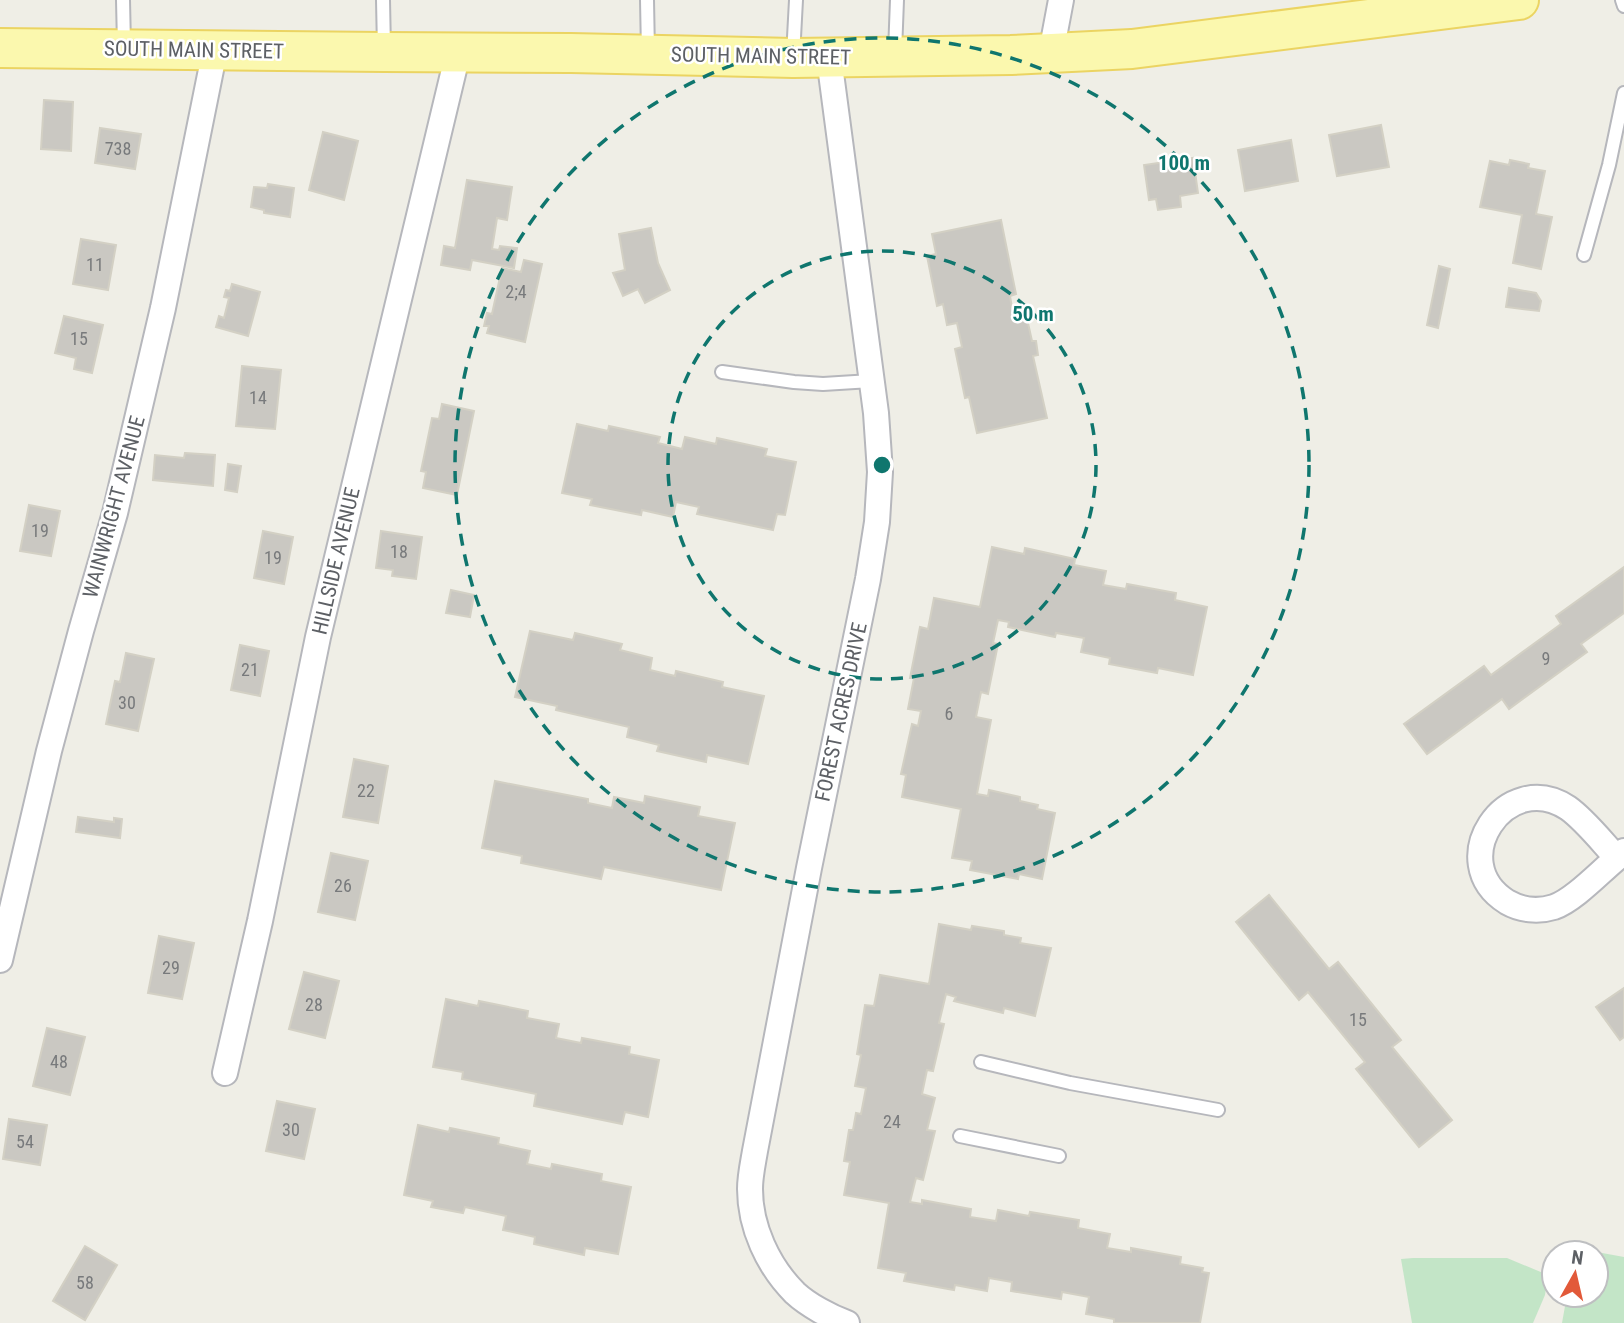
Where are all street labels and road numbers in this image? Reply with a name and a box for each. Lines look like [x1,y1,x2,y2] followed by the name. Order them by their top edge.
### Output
[104,36,284,64] street label: SOUTH MAIN STREET
[671,42,851,70] street label: SOUTH MAIN STREET
[78,413,150,601] street label: WAINWRIGHT AVENUE
[307,485,365,637] street label: HILLSIDE AVENUE
[810,620,872,804] street label: FOREST ACRES DRIVE

